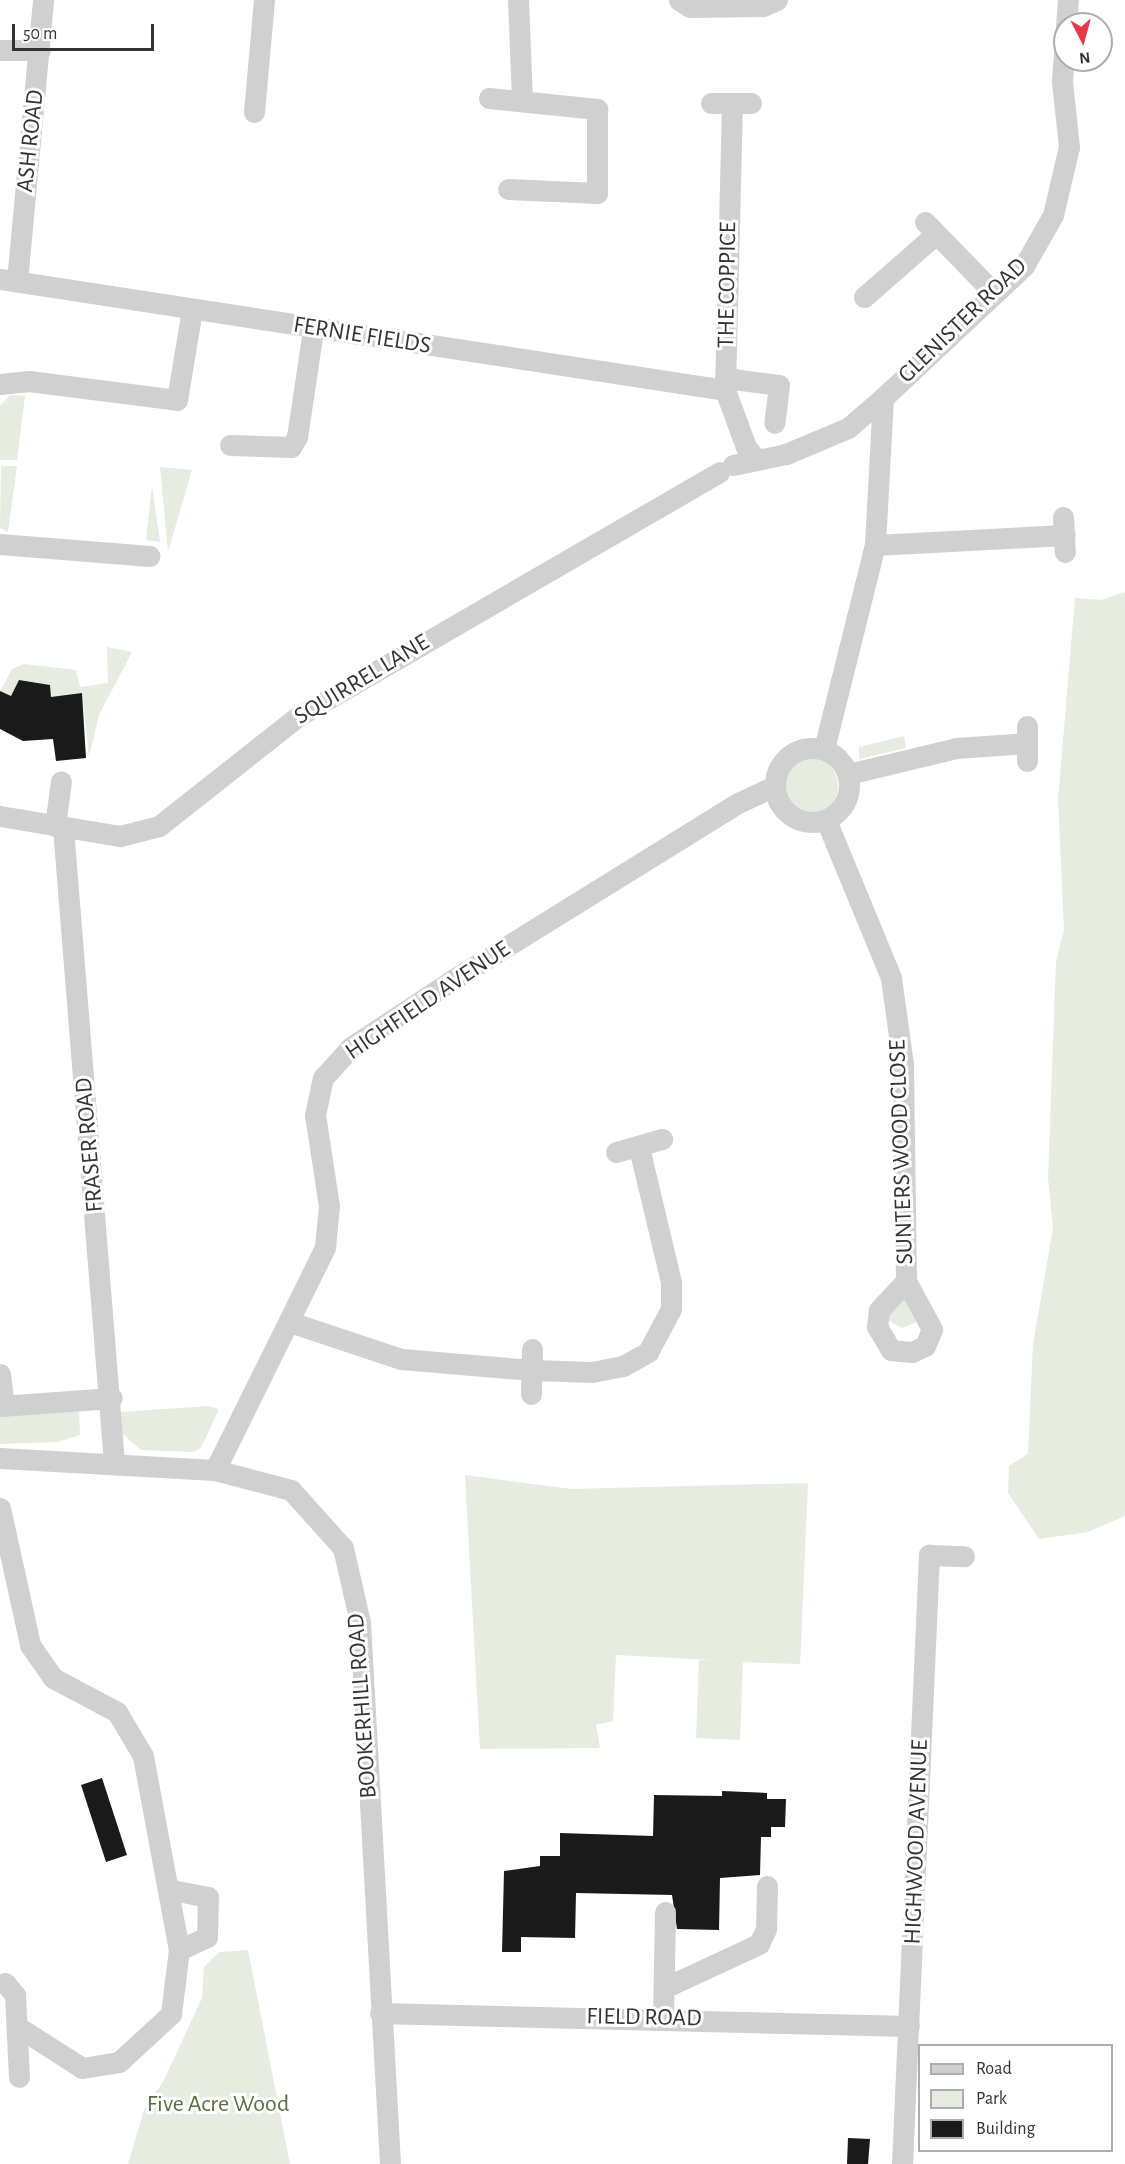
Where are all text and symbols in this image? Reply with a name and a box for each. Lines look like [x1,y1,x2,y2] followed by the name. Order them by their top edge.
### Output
[15,12,158,50] scale bar
[1053,12,1113,72] north arrow
[23,25,57,43] text: 50 m
[1078,49,1091,66] text: N
[11,88,51,194] street label: ASH ROAD
[712,222,744,348] street label: THE COPPICE
[893,252,1033,390] street label: GLENISTER ROAD
[291,311,433,361] street label: FERNIE FIELDS
[289,628,435,732] street label: SQUIRREL LANE
[340,935,516,1067] street label: HIGHFIELD AVENUE
[884,1039,920,1265] street label: SUNTERS WOOD CLOSE
[70,1076,110,1214] street label: FRASER ROAD
[342,1612,384,1800] street label: BOOKERHILL ROAD
[899,1739,935,1945] street label: HIGHWOOD AVENUE
[586,2003,702,2033] street label: FIELD ROAD
[918,2044,1113,2152] legend
[976,2060,1012,2078] text: Road
[976,2090,1007,2108] text: Park
[147,2091,289,2119] park label: Five Acre Wood
[976,2120,1035,2138] text: Building

